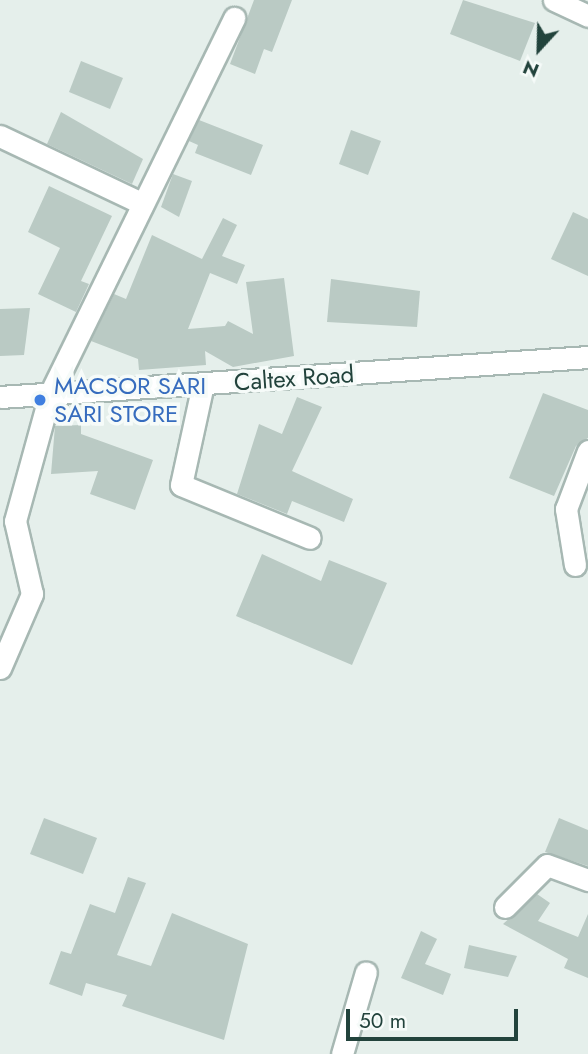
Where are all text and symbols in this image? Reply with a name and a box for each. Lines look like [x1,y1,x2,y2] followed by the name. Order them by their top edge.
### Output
[504,14,574,84] north arrow
[519,54,543,84] text: N
[233,359,355,397] street label: Caltex Road
[54,372,206,428] place label: MACSOR SARI SARI STORE
[32,392,48,408] marker: MACSOR SARI SARI STORE
[350,995,522,1038] scale bar
[359,1006,406,1036] text: 50 m

